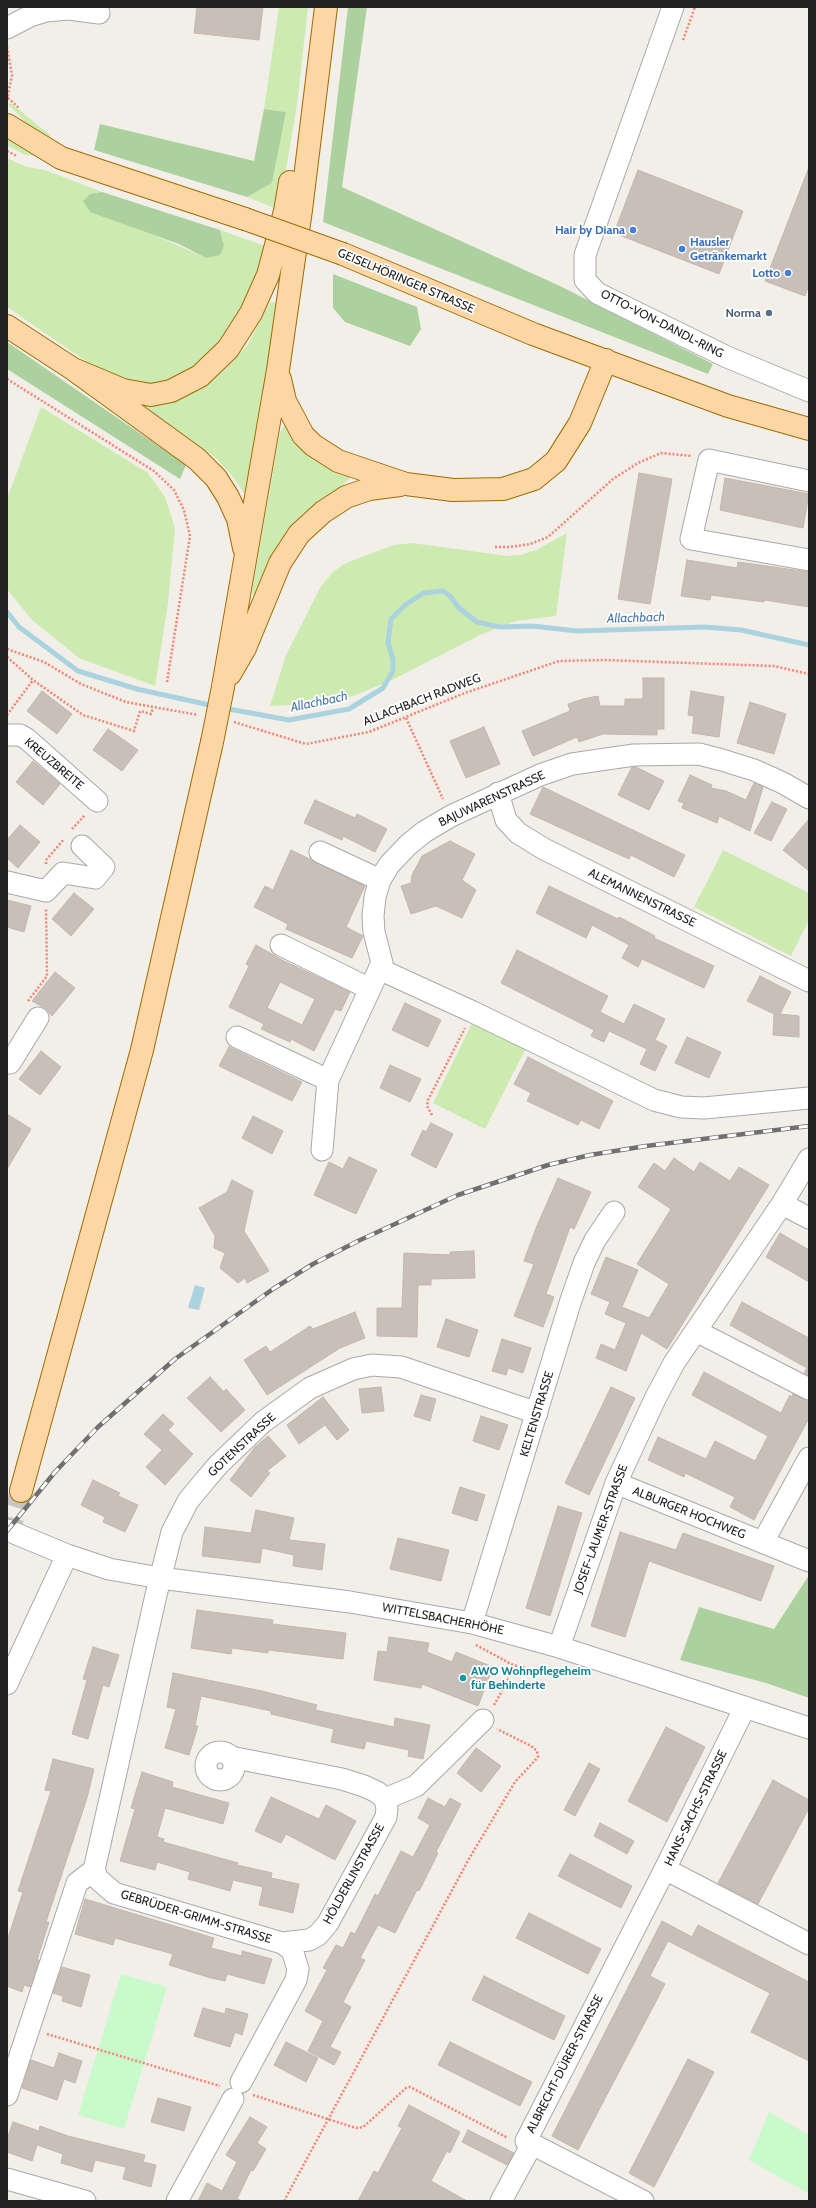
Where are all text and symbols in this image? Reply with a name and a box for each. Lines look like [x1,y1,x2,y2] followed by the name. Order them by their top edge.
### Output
[555,223,625,237] place label: Hair by Diana
[628,225,638,235] marker: Hair by Diana
[690,235,767,263] place label: Hausler Getränkemarkt
[677,244,687,254] marker: Hausler Getränkemarkt
[335,246,477,316] street label: GEISELHÖRINGER STRASSE
[752,266,780,280] place label: Lotto
[783,268,793,278] marker: Lotto
[598,287,726,361] street label: OTTO-VON-DANDL-RING
[725,306,761,320] place label: Norma
[764,308,774,318] marker: Norma
[607,609,665,627] water label: Allachbach
[361,671,483,729] street label: ALLACHBACH RADWEG
[289,688,349,716] water label: Allachbach
[21,735,87,793] street label: KREUZBREITE
[437,768,547,830] street label: BAJUWARENSTRASSE
[586,866,698,930] street label: ALEMANNENSTRASSE
[517,1369,557,1459] street label: KELTENSTRASSE
[205,1410,279,1480] street label: GOTENSTRASSE
[571,1462,631,1596] street label: JOSEF-LAUMER-STRASSE
[630,1484,748,1542] street label: ALBURGER HOCHWEG
[381,1600,505,1638] street label: WITTELSBACHERHÖHE
[471,1664,591,1692] place label: AWO Wohnpflegeheim für Behinderte
[458,1673,468,1683] marker: AWO Wohnpflegeheim für Behinderte
[662,1748,730,1868] street label: HANS-SACHS-STRASSE
[320,1821,388,1927] street label: HÖLDERLINSTRASSE
[119,1887,273,1947] street label: GEBRÜDER-GRIMM-STRASSE
[524,1992,606,2136] street label: ALBRECHT-DÜRER-STRASSE

